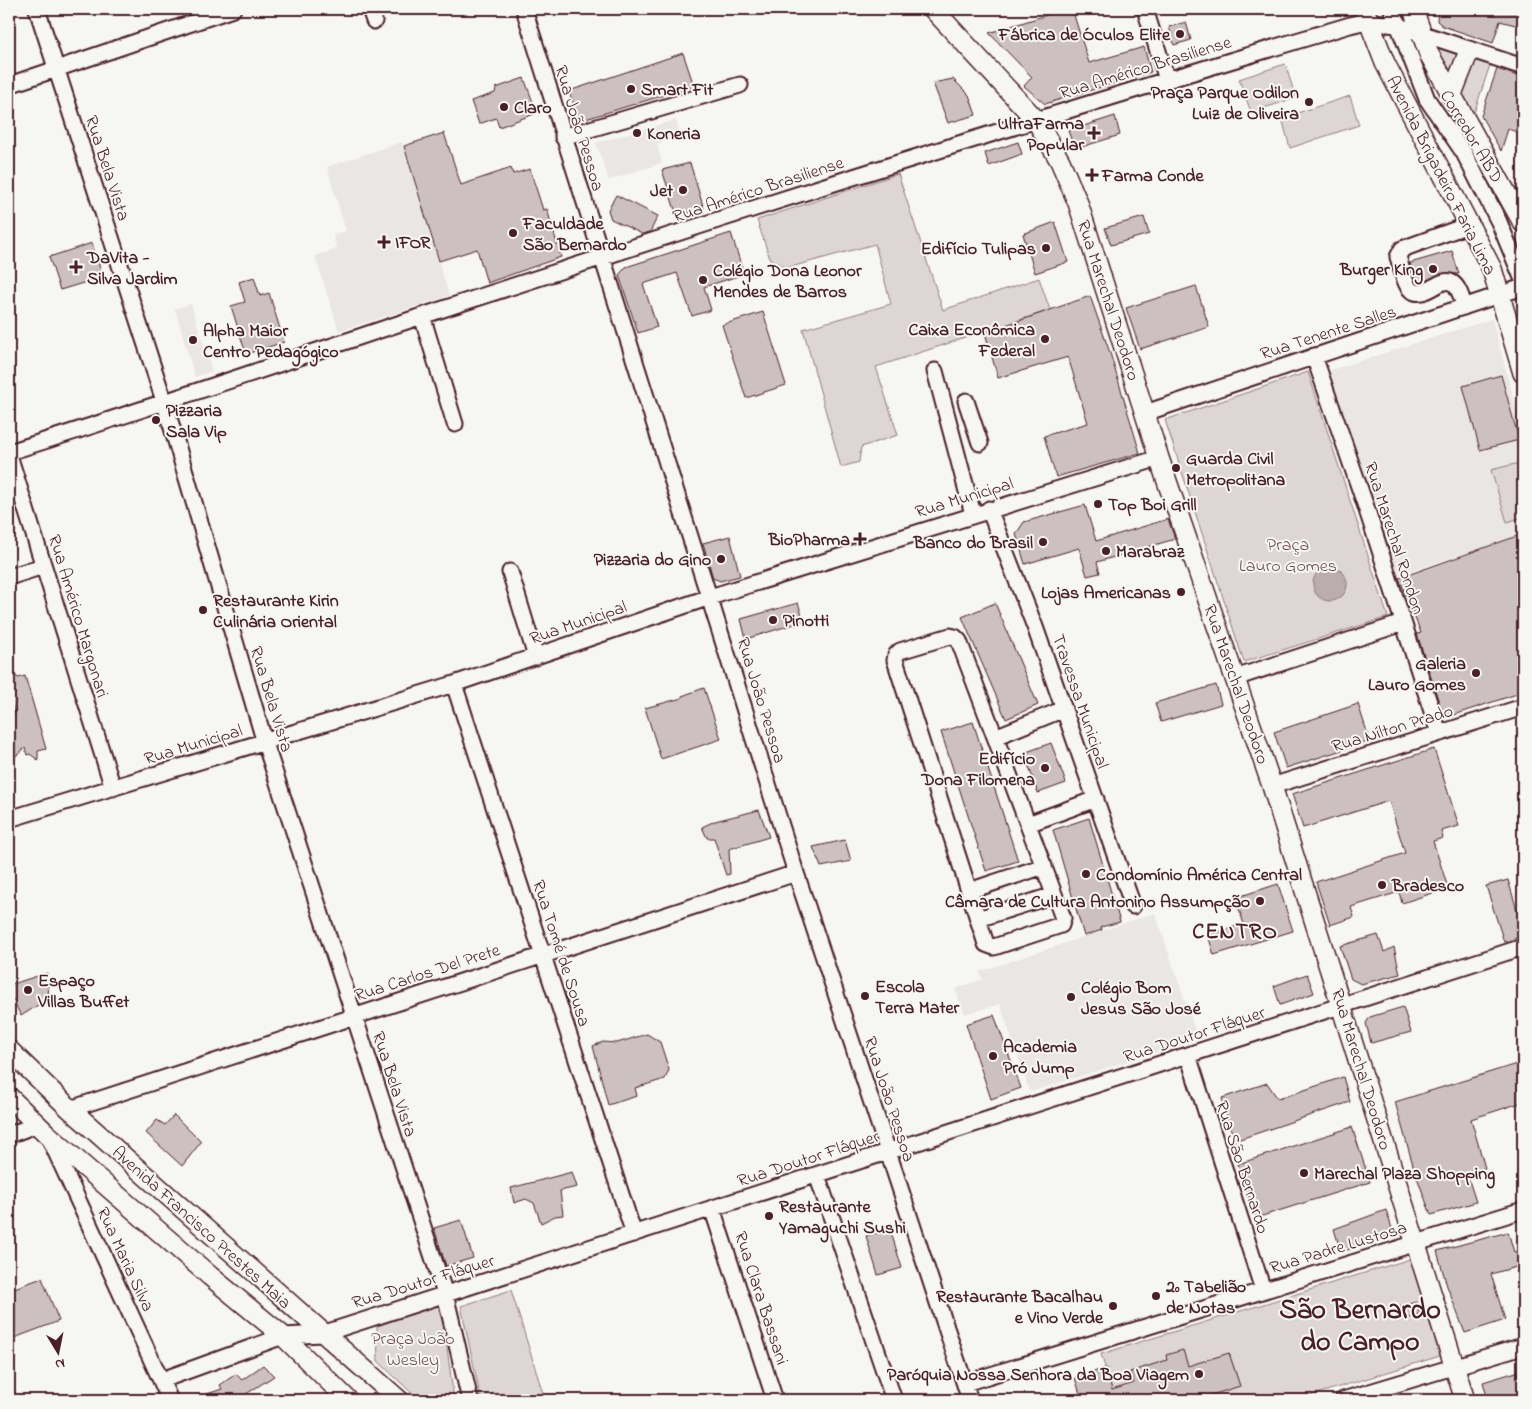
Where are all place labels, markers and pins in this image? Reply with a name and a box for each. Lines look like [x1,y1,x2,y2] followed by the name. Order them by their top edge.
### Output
[998,23,1171,49] place label: Fábrica de Óculos Elite
[1174,28,1186,40] marker: Fábrica de Óculos Elite
[641,78,714,104] place label: Smart Fit
[1151,81,1299,128] place label: Praça Parque Odilon Luiz de Oliveira
[625,83,637,95] marker: Smart Fit
[514,96,552,122] place label: Claro
[1303,96,1315,108] marker: Praça Parque Odilon Luiz de Oliveira
[498,101,510,113] marker: Claro
[998,112,1084,159] place label: UltraFarma Popular
[647,122,701,148] place label: Koneria
[631,127,643,139] marker: Koneria
[1088,127,1100,139] marker: UltraFarma Popular
[1101,164,1204,190] place label: Farma Conde
[1086,169,1098,181] marker: Farma Conde
[650,179,674,205] place label: Jet
[677,184,689,196] marker: Jet
[522,212,627,259] place label: Faculdade São Bernardo
[507,227,519,239] marker: Faculdade São Bernardo
[395,231,431,257] place label: IFOR
[377,235,391,249] marker: IFOR
[921,237,1036,263] place label: Edifício Tulipas
[1040,242,1052,254] marker: Edifício Tulipas
[86,246,177,293] place label: DaVita - Silva Jardim
[1339,258,1423,285] place label: Burger King
[713,259,862,306] place label: Colégio Dona Leonor Mendes de Barros
[69,260,83,274] marker: DaVita - Silva Jardim
[1427,263,1439,275] marker: Burger King
[697,274,709,286] marker: Colégio Dona Leonor Mendes de Barros
[908,318,1035,365] place label: Caixa Econômica Federal
[203,319,339,367] place label: Alpha Maior Centro Pedagógico
[1039,333,1051,345] marker: Caixa Econômica Federal
[187,334,199,346] marker: Alpha Maior Centro Pedagógico
[166,399,227,446] place label: Pizzaria Sala Vip
[150,414,162,426] marker: Pizzaria Sala Vip
[1186,447,1285,494] place label: Guarda Civil Metropolitana
[1170,462,1182,474] marker: Guarda Civil Metropolitana
[1108,493,1197,519] place label: Top Boi Grill
[1092,498,1104,510] marker: Top Boi Grill
[767,528,850,554] place label: BioPharma
[913,531,1033,557] place label: Banco do Brasil
[854,533,866,545] marker: BioPharma
[1037,536,1049,548] marker: Banco do Brasil
[1116,540,1185,566] place label: Marabraz
[1100,545,1112,557] marker: Marabraz
[594,548,711,574] place label: Pizzaria do Gino
[715,553,727,565] marker: Pizzaria do Gino
[1041,581,1171,607] place label: Lojas Americanas
[1175,586,1187,598] marker: Lojas Americanas
[213,589,339,636] place label: Restaurante Kirin Culinária Oriental
[197,604,209,616] marker: Restaurante Kirin Culinária Oriental
[783,609,829,635] place label: Pinotti
[767,614,779,626] marker: Pinotti
[1368,652,1466,699] place label: Galeria Lauro Gomes
[1470,667,1482,679] marker: Galeria Lauro Gomes
[920,747,1035,794] place label: Edifício Dona Filomena
[1039,762,1051,774] marker: Edifício Dona Filomena
[1096,863,1302,889] place label: Condomínio América Central
[1080,868,1092,880] marker: Condomínio América Central
[1391,874,1464,900] place label: Bradesco
[1376,879,1388,891] marker: Bradesco
[945,890,1250,916] place label: Câmara de Cultura Antonino Assumpção
[1254,895,1266,907] marker: Câmara de Cultura Antonino Assumpção
[37,969,130,1016] place label: Espaço Villas Buffet
[875,975,960,1022] place label: Escola Terra Mater
[1081,976,1202,1023] place label: Colégio Bom Jesus São José
[22,984,34,996] marker: Espaço Villas Buffet
[859,990,871,1002] marker: Escola Terra Mater
[1065,991,1077,1003] marker: Colégio Bom Jesus São José
[1003,1035,1077,1082] place label: Academia Pró Jump
[987,1050,999,1062] marker: Academia Pró Jump
[1314,1162,1495,1189] place label: Marechal Plaza Shopping
[1298,1167,1310,1179] marker: Marechal Plaza Shopping
[778,1195,906,1243] place label: Restaurante Yamaguchi Sushi
[763,1210,775,1222] marker: Restaurante Yamaguchi Sushi
[1165,1275,1246,1322] place label: 2º Tabelião de Notas
[936,1285,1104,1332] place label: Restaurante Bacalhau e Vino Verde
[1150,1290,1162,1302] marker: 2º Tabelião de Notas
[1107,1300,1119,1312] marker: Restaurante Bacalhau e Vino Verde
[887,1363,1189,1390] place label: Paróquia Nossa Senhora da Boa Viagem
[1193,1368,1205,1380] marker: Paróquia Nossa Senhora da Boa Viagem

